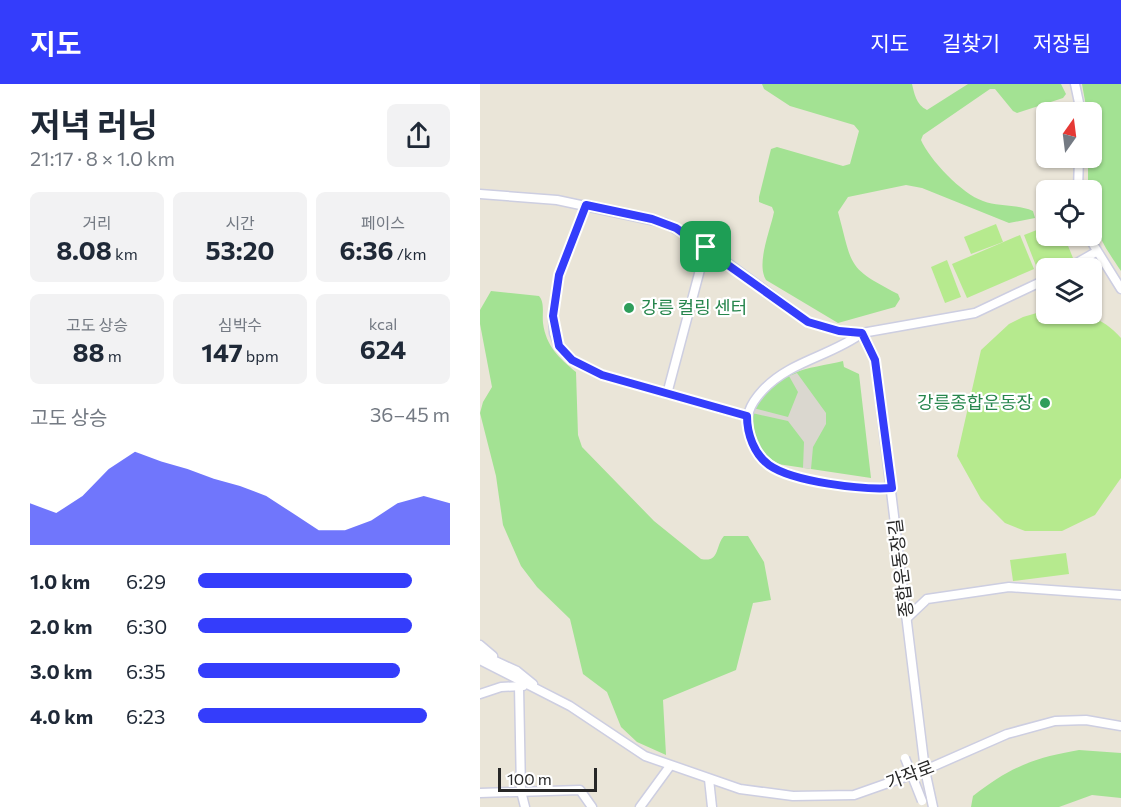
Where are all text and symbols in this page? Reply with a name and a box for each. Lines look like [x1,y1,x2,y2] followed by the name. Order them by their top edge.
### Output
[30,26,82,60] text: 지도
[870,30,909,55] text: 지도
[942,30,1000,55] text: 길찾기
[1033,30,1091,55] text: 저장됨
[1036,102,1102,168] north arrow
[1036,102,1102,324] map controls
[30,103,158,144] text: 저녁 러닝
[387,104,450,167] button: share
[30,146,175,170] text: 21:17 · 8 × 1.0 km
[1036,180,1102,246] button: locate
[82,213,112,232] text: 거리
[225,213,255,232] text: 시간
[361,213,405,232] text: 페이스
[680,221,731,272] pin
[689,230,722,263] icon: arrive
[56,234,112,265] text: 8.08
[205,234,275,265] text: 53:20
[340,234,394,265] text: 6:36
[112,244,138,263] text: km
[394,244,426,263] text: /km
[1036,258,1102,324] button: layers
[641,296,747,318] place label: 강릉 컬링 센터
[622,301,636,315] marker: 강릉 컬링 센터
[369,314,397,333] text: kcal
[66,315,128,334] text: 고도 상승
[218,315,262,334] text: 심박수
[360,333,406,364] text: 624
[72,336,105,367] text: 88
[201,336,243,367] text: 147
[105,346,122,365] text: m
[243,346,279,365] text: bpm
[917,391,1033,413] place label: 강릉종합운동장
[1038,396,1052,410] marker: 강릉종합운동장
[370,402,450,426] text: 36–45 m
[30,405,107,429] text: 고도 상승
[883,517,917,619] street label: 종합운동장길
[30,569,90,593] text: 1.0 km
[126,569,166,593] text: 6:29
[30,614,92,638] text: 2.0 km
[126,614,167,638] text: 6:30
[30,659,92,683] text: 3.0 km
[126,659,166,683] text: 6:35
[30,704,93,728] text: 4.0 km
[126,704,165,728] text: 6:23
[883,755,937,793] street label: 가작로
[498,765,597,792] scale bar
[507,769,552,788] text: 100 m

